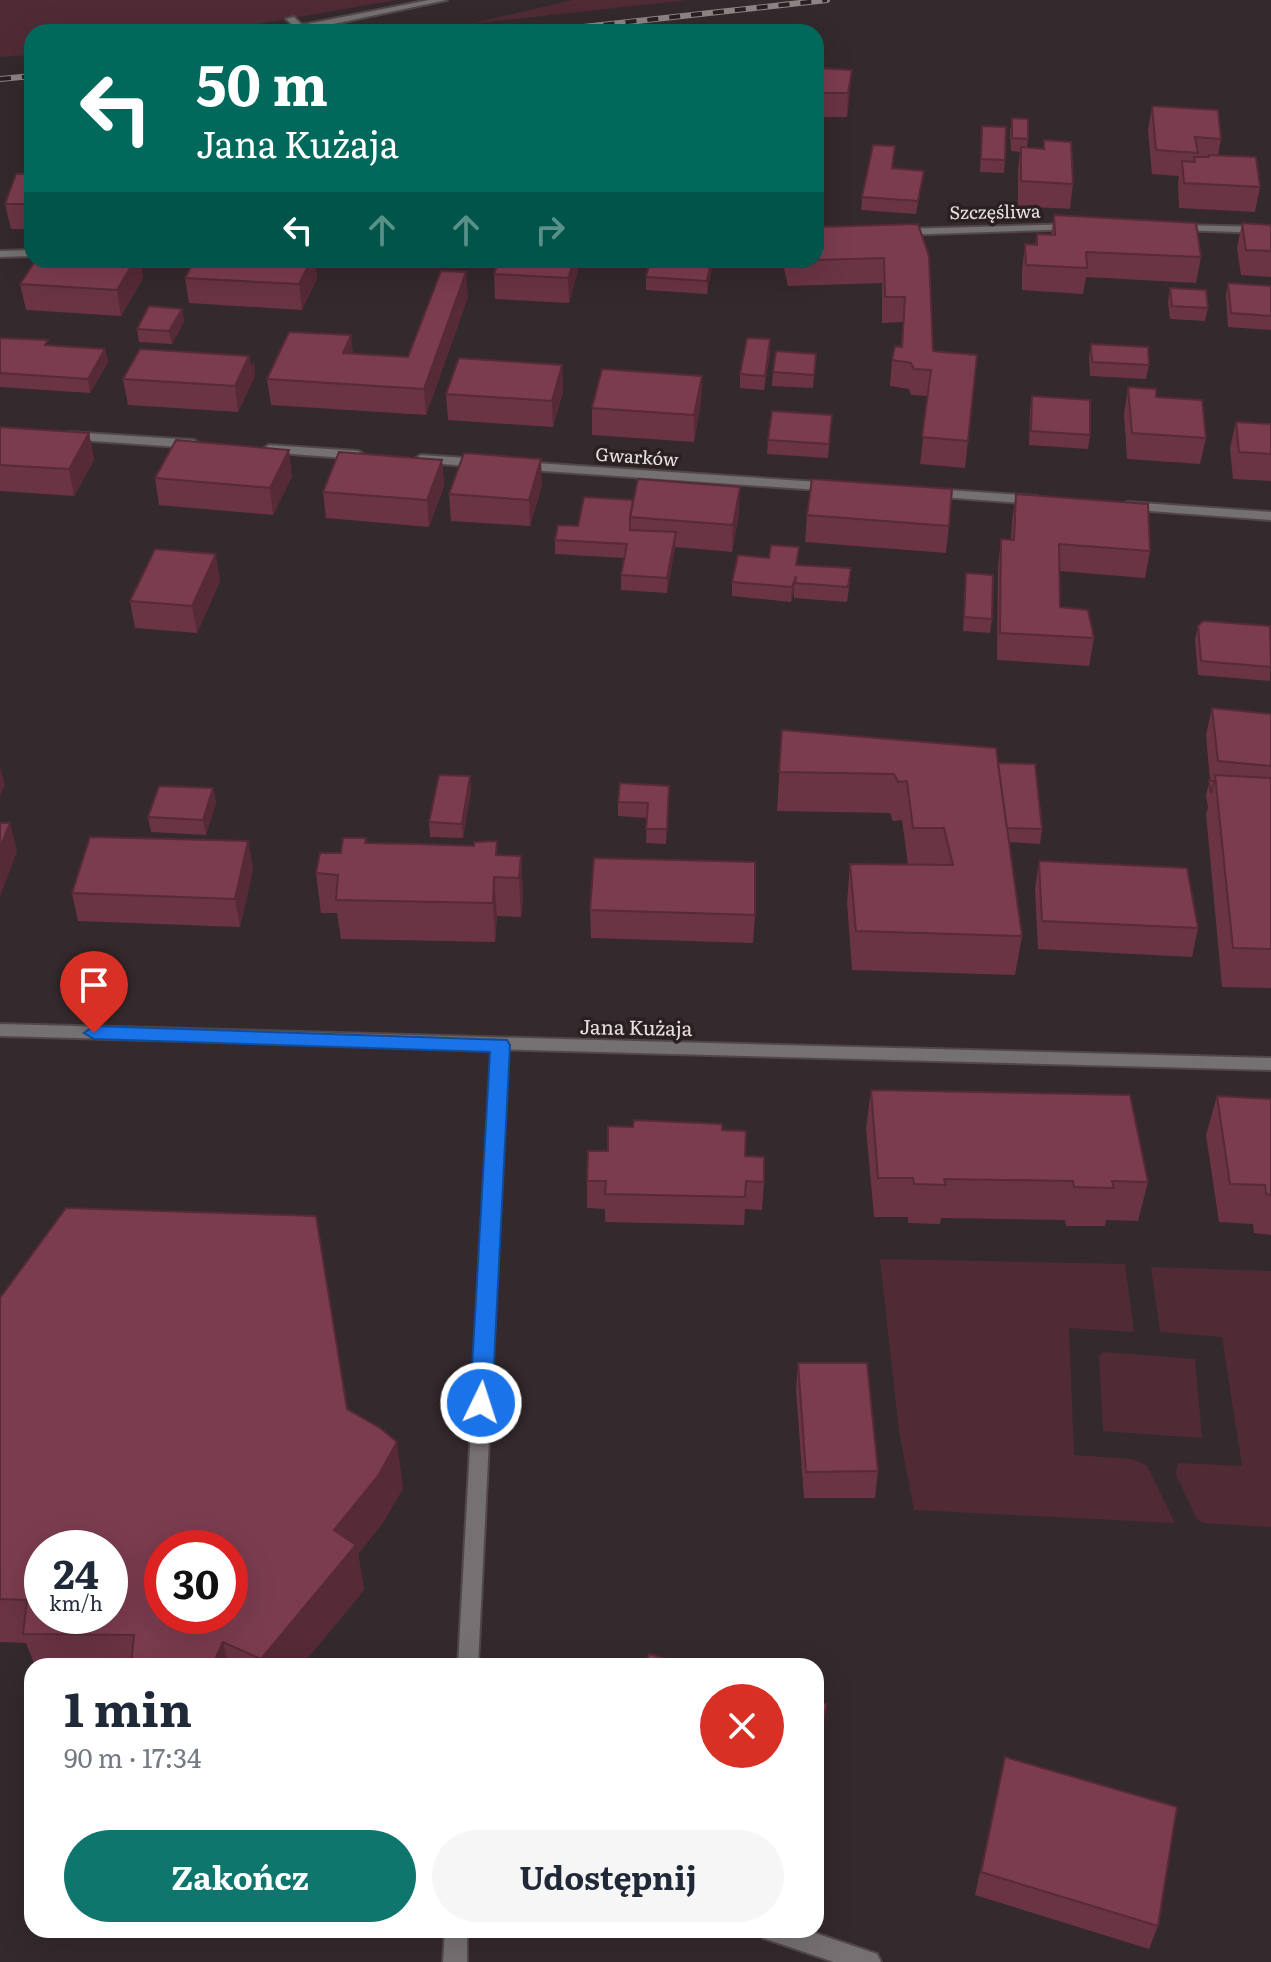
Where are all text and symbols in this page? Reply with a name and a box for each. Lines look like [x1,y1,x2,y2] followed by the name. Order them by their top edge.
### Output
[196,40,328,123] text: 50 m
[64,56,168,160] icon: left
[196,116,399,169] text: Jana Kużaja
[949,197,1041,225] street label: Szczęśliwa
[276,208,320,252] icon: left
[360,208,404,252] icon: ahead
[444,208,488,252] icon: ahead
[528,208,572,252] icon: right
[595,440,680,472] street label: Gwarków
[60,951,128,1033] pin
[72,963,116,1007] icon: arrive
[579,1010,693,1042] street label: Jana Kużaja
[439,1361,523,1445] position arrow
[144,1530,248,1634] speed limit sign: 30
[53,1542,99,1601] text: 24
[49,1587,103,1617] text: km/h
[64,1671,192,1742] text: 1 min
[700,1684,784,1768] button: close
[64,1737,201,1776] text: 90 m · 17:34
[64,1830,416,1922] button: Zakończ
[432,1830,784,1922] button: Udostępnij

